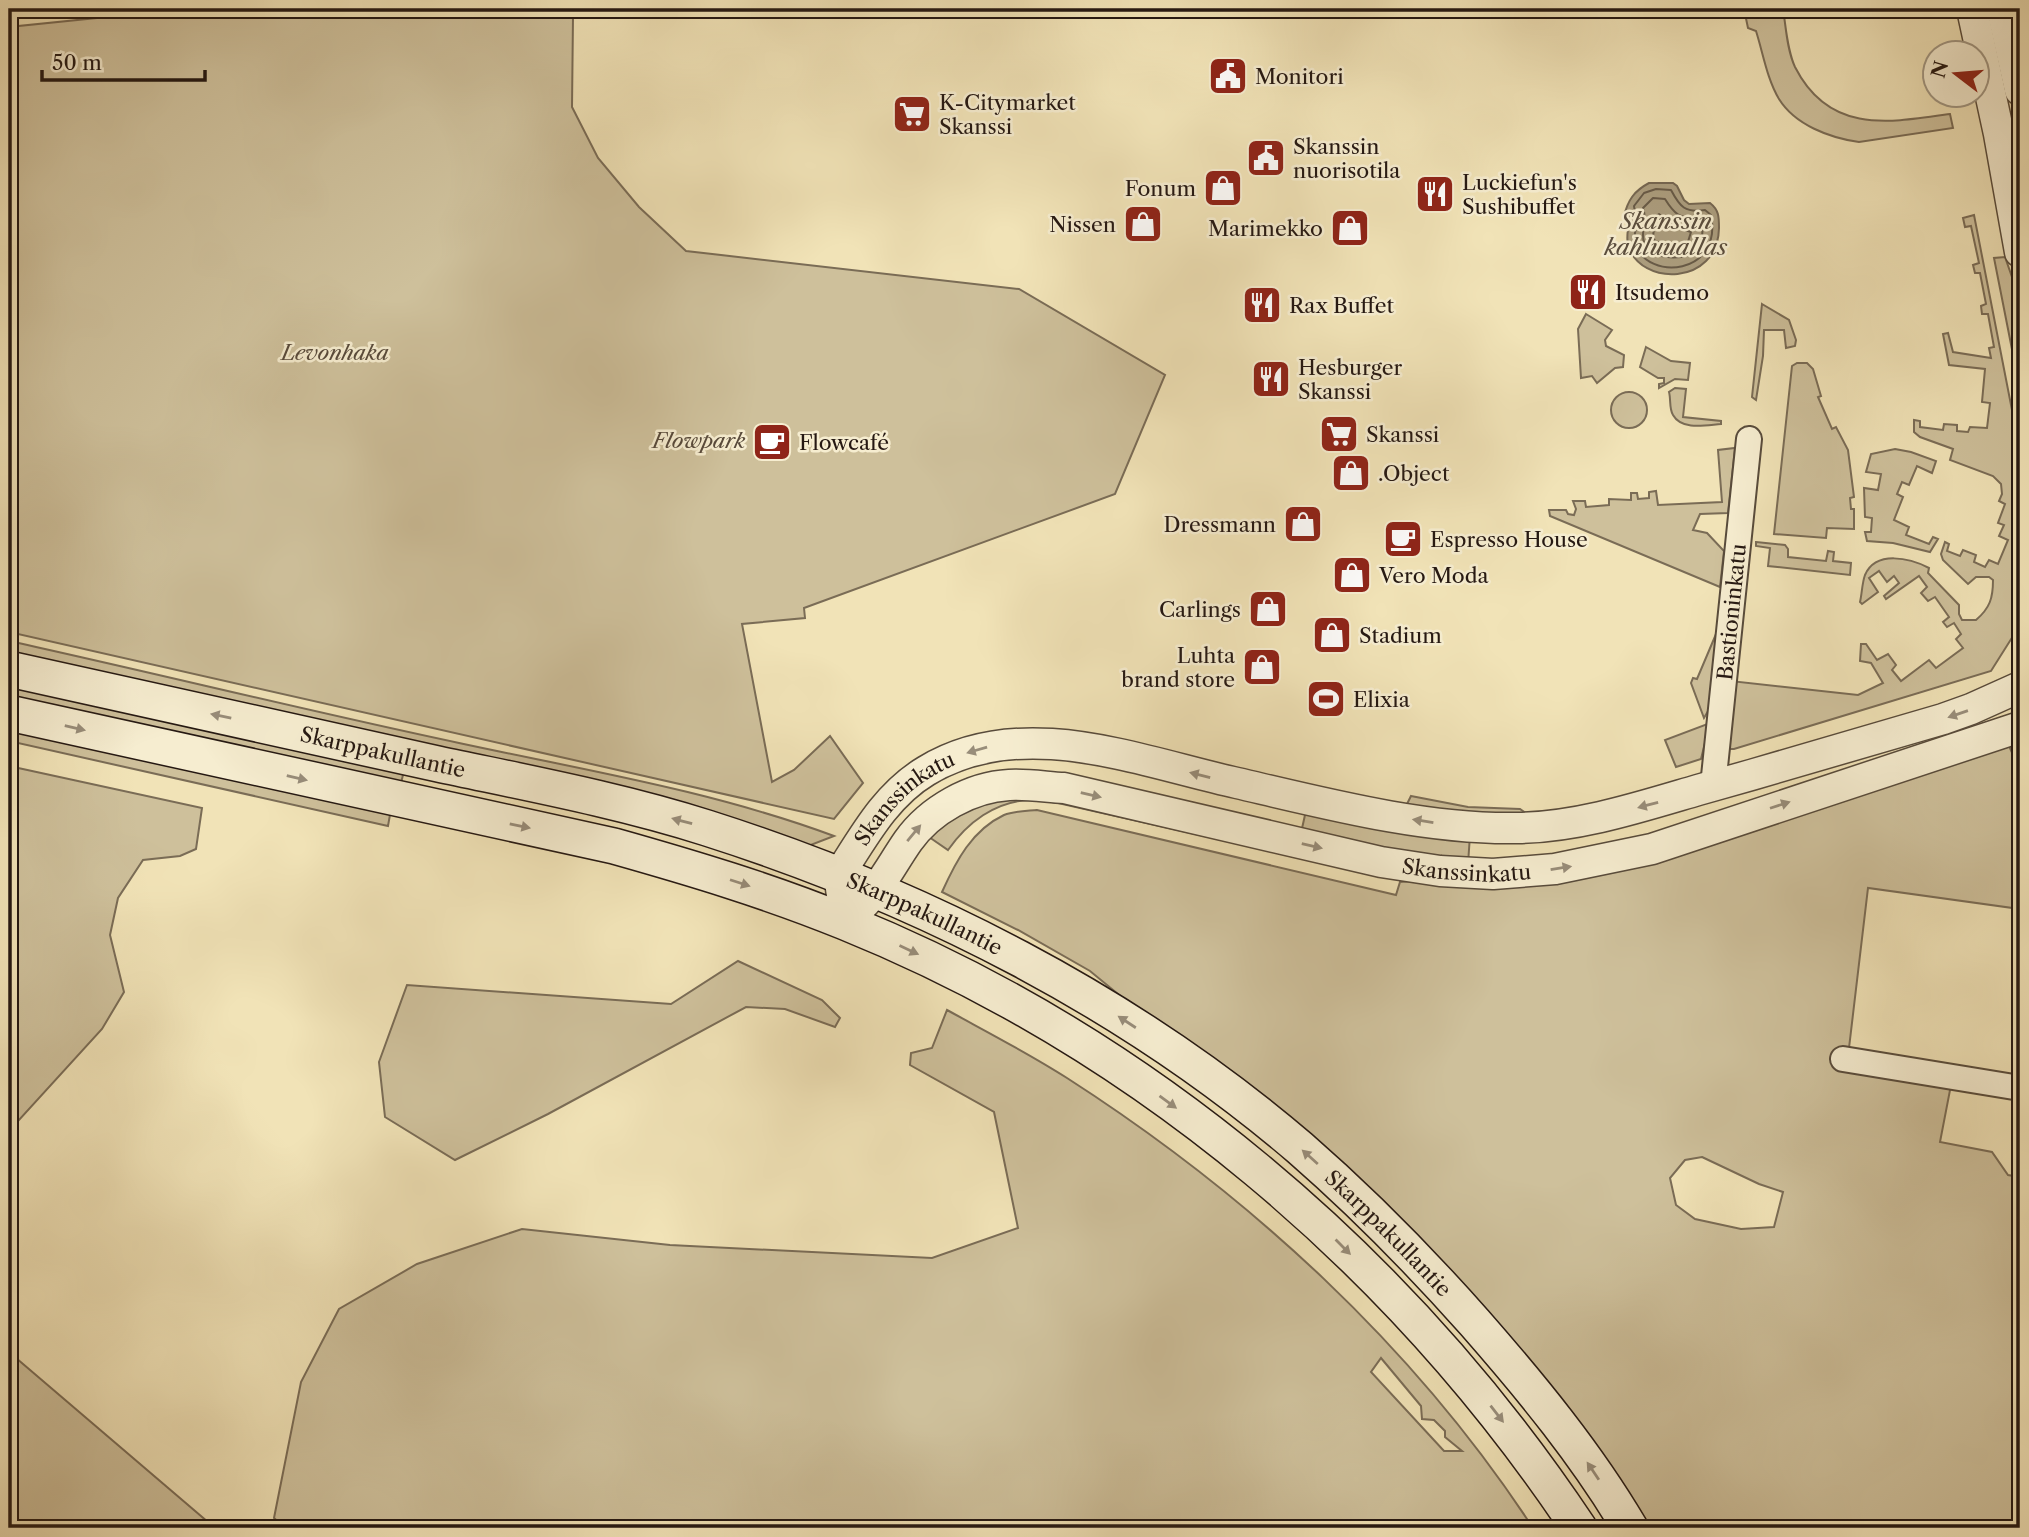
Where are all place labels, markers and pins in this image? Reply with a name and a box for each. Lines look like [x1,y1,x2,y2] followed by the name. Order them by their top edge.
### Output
[1207,55,1249,97] public building icon: Monitori
[1255,64,1344,89] place label: Monitori
[939,90,1076,139] place label: K-Citymarket Skanssi
[891,93,933,135] supermarket icon: K-Citymarket Skanssi
[1293,134,1401,183] place label: Skanssin nuorisotila
[1245,137,1287,179] public building icon: Skanssin nuorisotila
[1202,167,1244,209] shop icon: Fonum
[1462,170,1577,219] place label: Luckiefun's Sushibuffet
[1414,173,1456,215] restaurant icon: Luckiefun's Sushibuffet
[1125,176,1196,201] place label: Fonum
[1122,203,1164,245] shop icon: Nissen
[1329,207,1371,249] shop icon: Marimekko
[1049,212,1116,237] place label: Nissen
[1208,216,1323,241] place label: Marimekko
[1567,271,1609,313] restaurant icon: Itsudemo
[1615,280,1709,305] place label: Itsudemo
[1241,284,1283,326] restaurant icon: Rax Buffet
[1289,293,1395,318] place label: Rax Buffet
[1298,355,1403,404] place label: Hesburger Skanssi
[1250,358,1292,400] restaurant icon: Hesburger Skanssi
[1318,413,1360,455] supermarket icon: Skanssi
[751,421,793,463] cafe icon: Flowcafé
[1366,422,1439,447] place label: Skanssi
[799,430,889,455] place label: Flowcafé
[1330,452,1372,494] shop icon: .Object
[1378,461,1450,486] place label: .Object
[1282,503,1324,545] shop icon: Dressmann
[1163,512,1276,537] place label: Dressmann
[1382,518,1424,560] cafe icon: Espresso House
[1430,527,1588,552] place label: Espresso House
[1331,554,1373,596] shop icon: Vero Moda
[1378,563,1489,588] place label: Vero Moda
[1247,588,1289,630] shop icon: Carlings
[1159,597,1241,622] place label: Carlings
[1311,614,1353,656] shop icon: Stadium
[1359,623,1442,648] place label: Stadium
[1121,643,1236,692] place label: Luhta brand store
[1241,646,1283,688] shop icon: Luhta brand store
[1305,678,1347,720] sports icon: Elixia
[1353,687,1411,712] place label: Elixia

